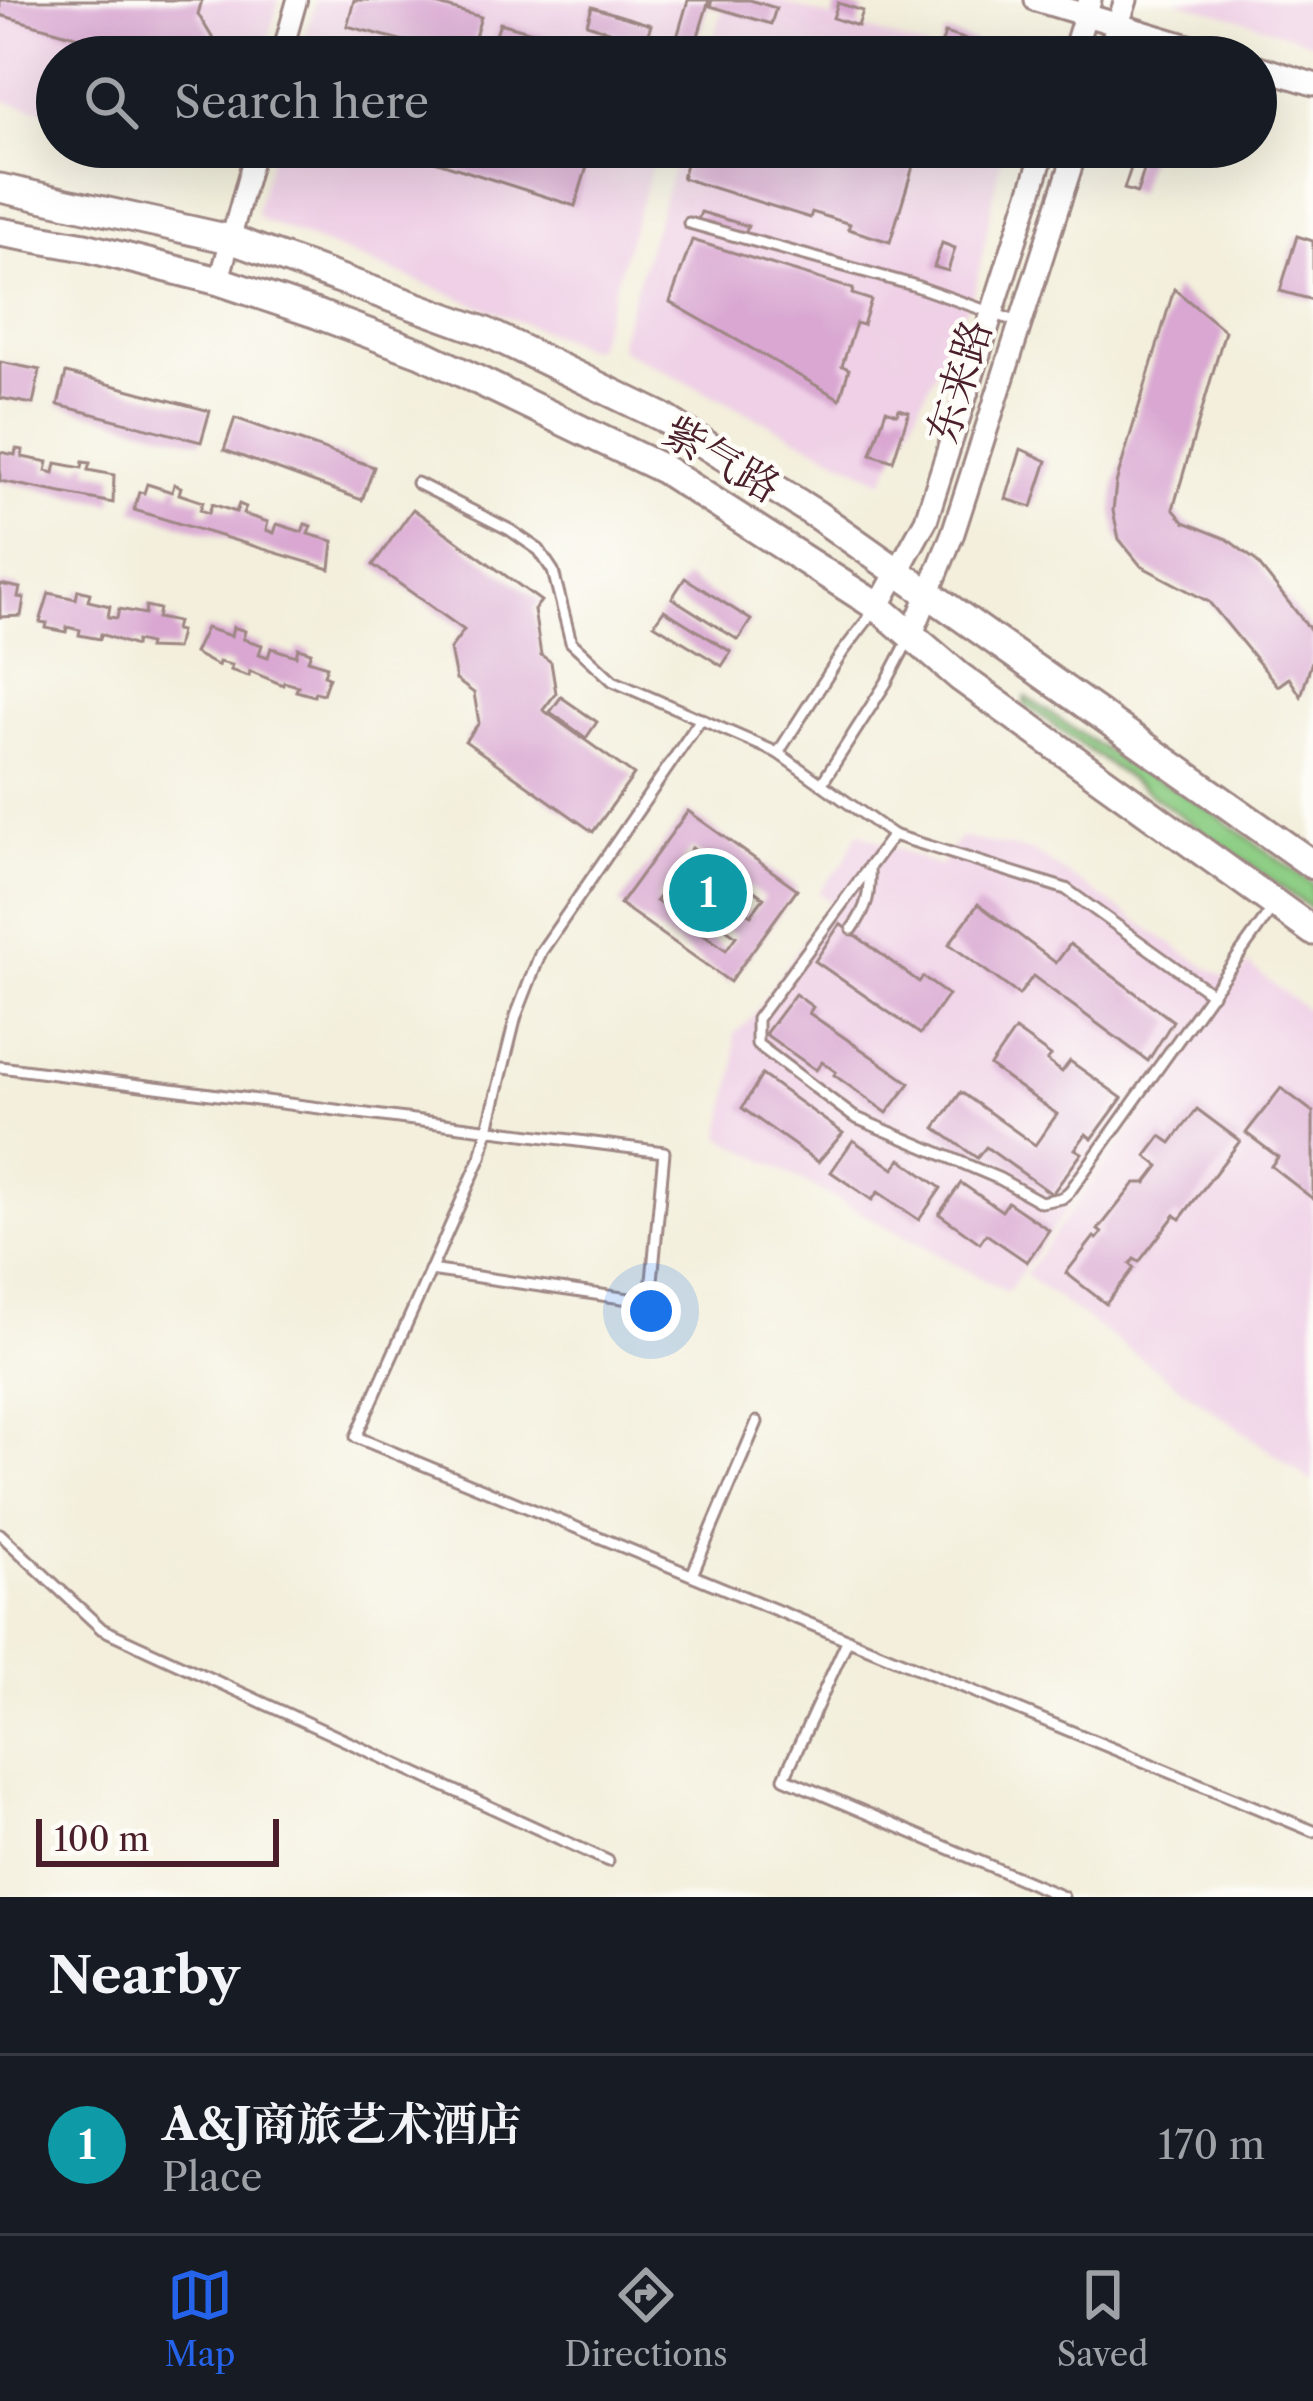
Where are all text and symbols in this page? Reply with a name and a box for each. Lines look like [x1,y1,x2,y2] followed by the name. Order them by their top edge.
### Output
[36,36,1277,168] search box
[78,69,144,135] icon: search
[174,74,429,130] text: Search here
[916,313,1002,449] street label: 东来路
[654,405,790,513] street label: 紫气路
[669,848,747,938] pin: 1
[621,1281,681,1341] your location
[36,1813,279,1866] scale bar
[54,1819,149,1860] text: 100 m
[48,1944,240,2006] text: Nearby
[162,2096,522,2152] text: A&J商旅艺术酒店
[78,2121,96,2169] text: 1
[1158,2121,1265,2169] text: 170 m
[162,2153,262,2201] text: Place
[165,2262,235,2375] tab: Map
[565,2262,728,2375] tab: Directions
[1057,2262,1148,2375] tab: Saved

